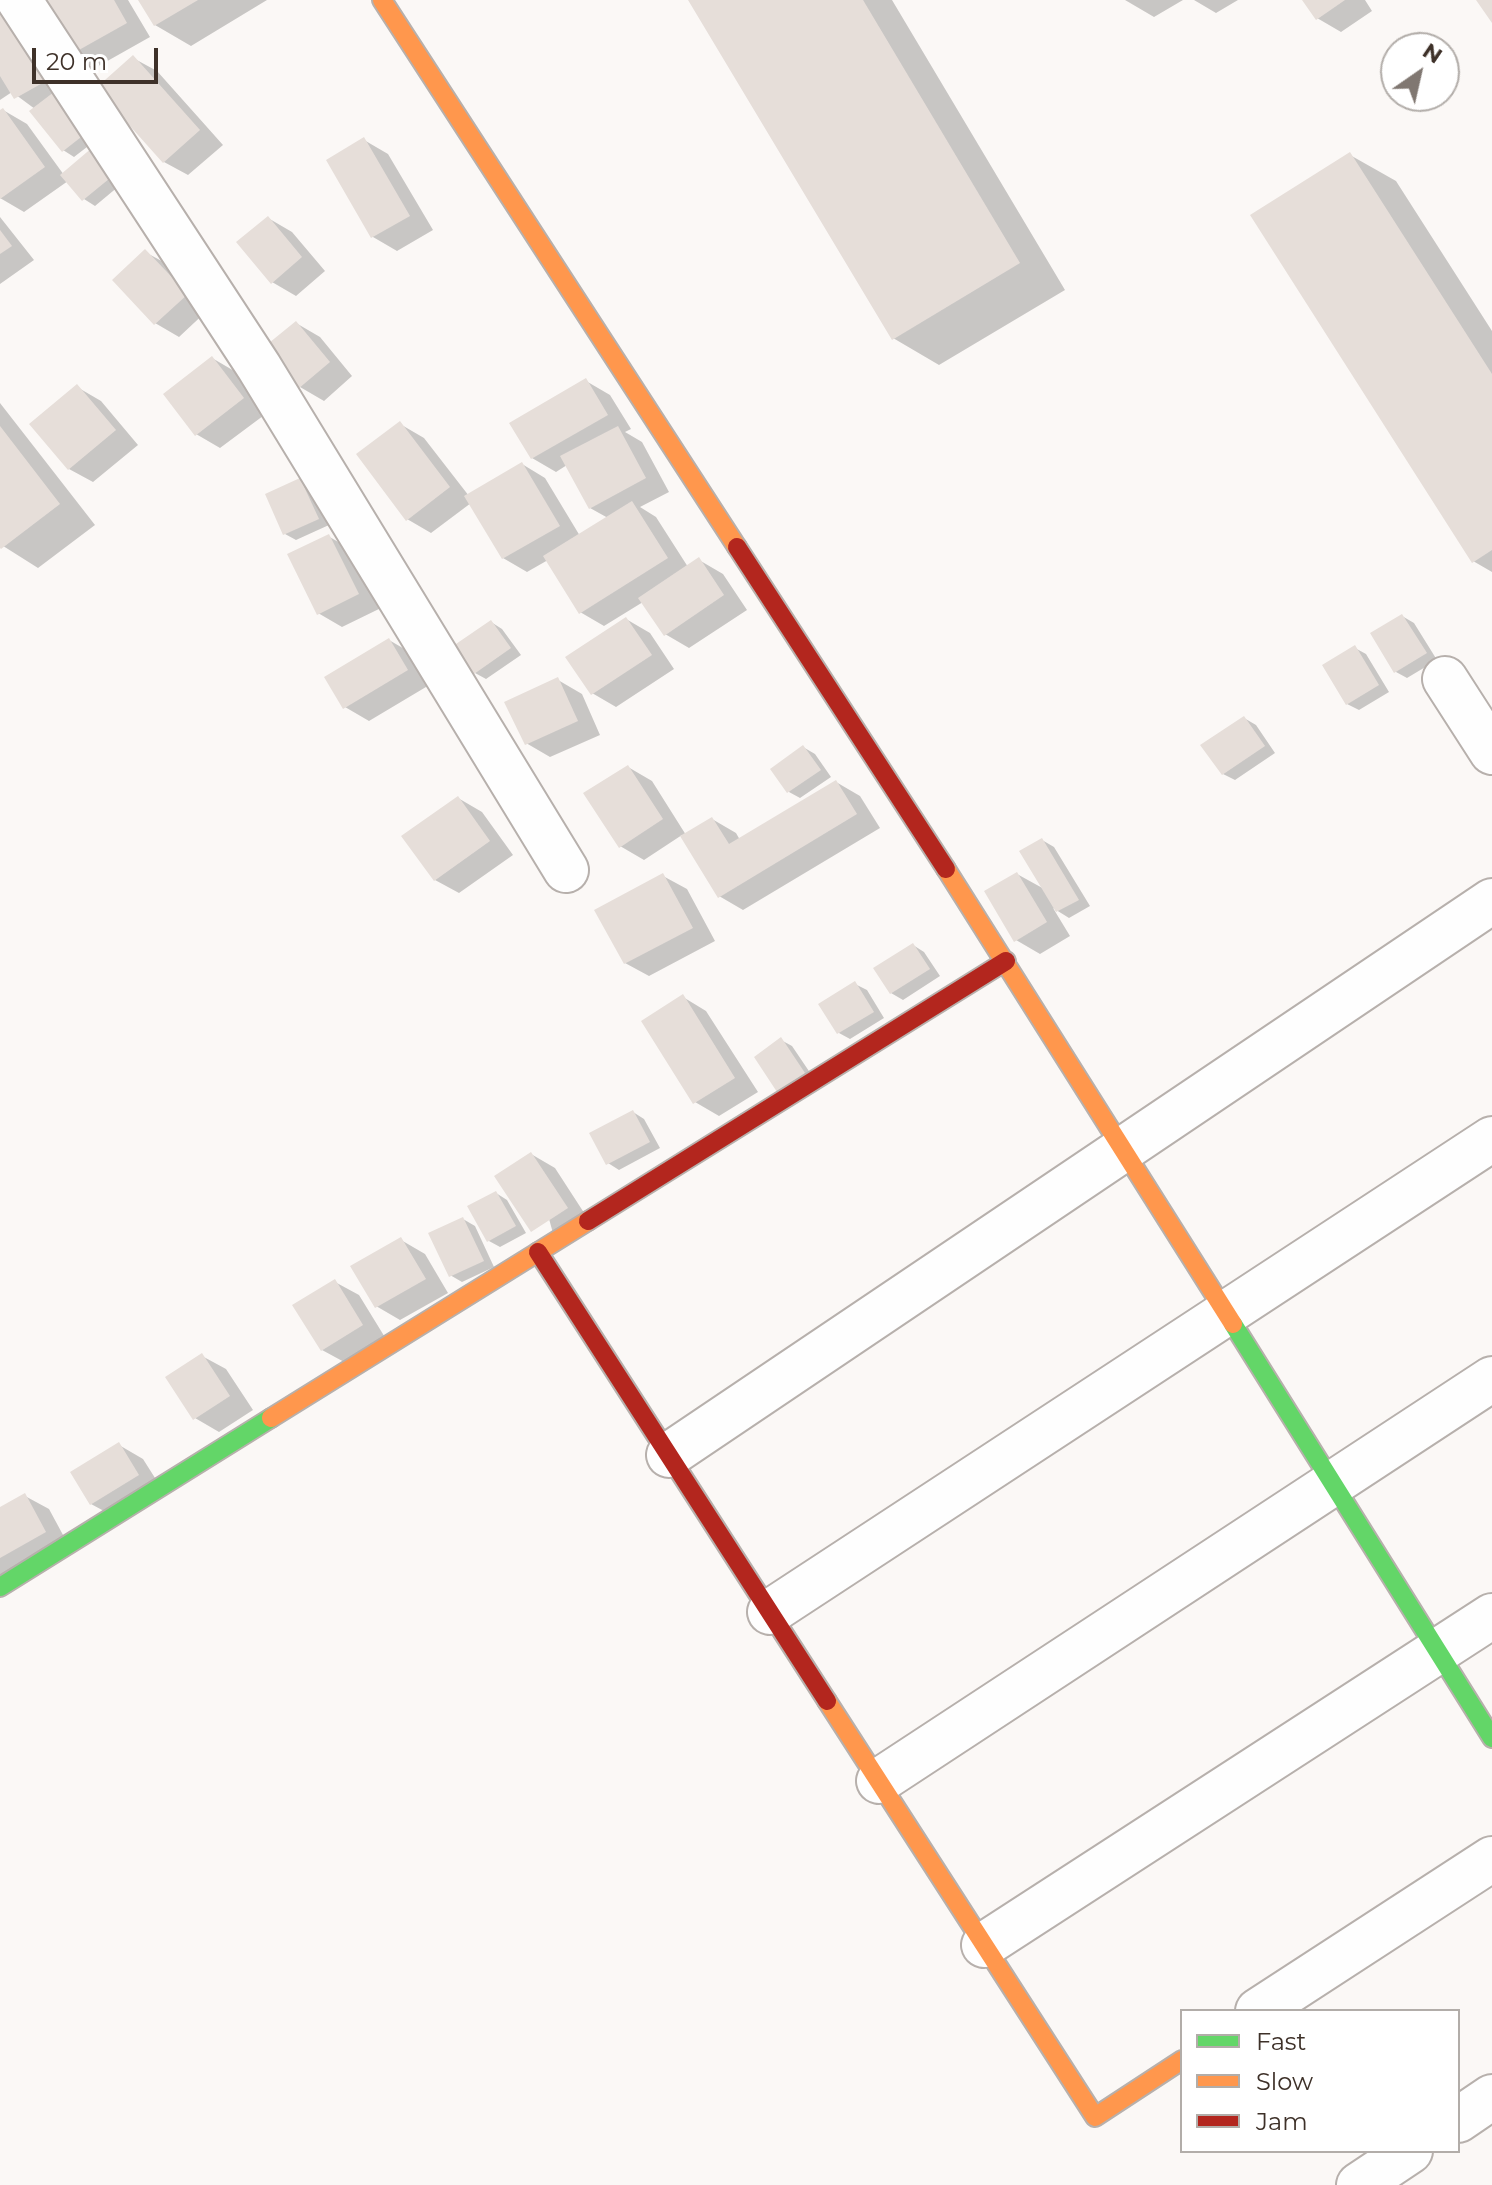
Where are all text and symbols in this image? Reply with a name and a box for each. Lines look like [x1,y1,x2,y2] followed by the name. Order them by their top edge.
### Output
[36,32,162,82] scale bar
[1380,32,1460,112] north arrow
[1418,37,1448,70] text: N
[46,47,107,76] text: 20 m
[1180,2009,1460,2153] legend
[1256,2027,1306,2056] text: Fast
[1256,2067,1313,2096] text: Slow
[1256,2107,1308,2136] text: Jam

